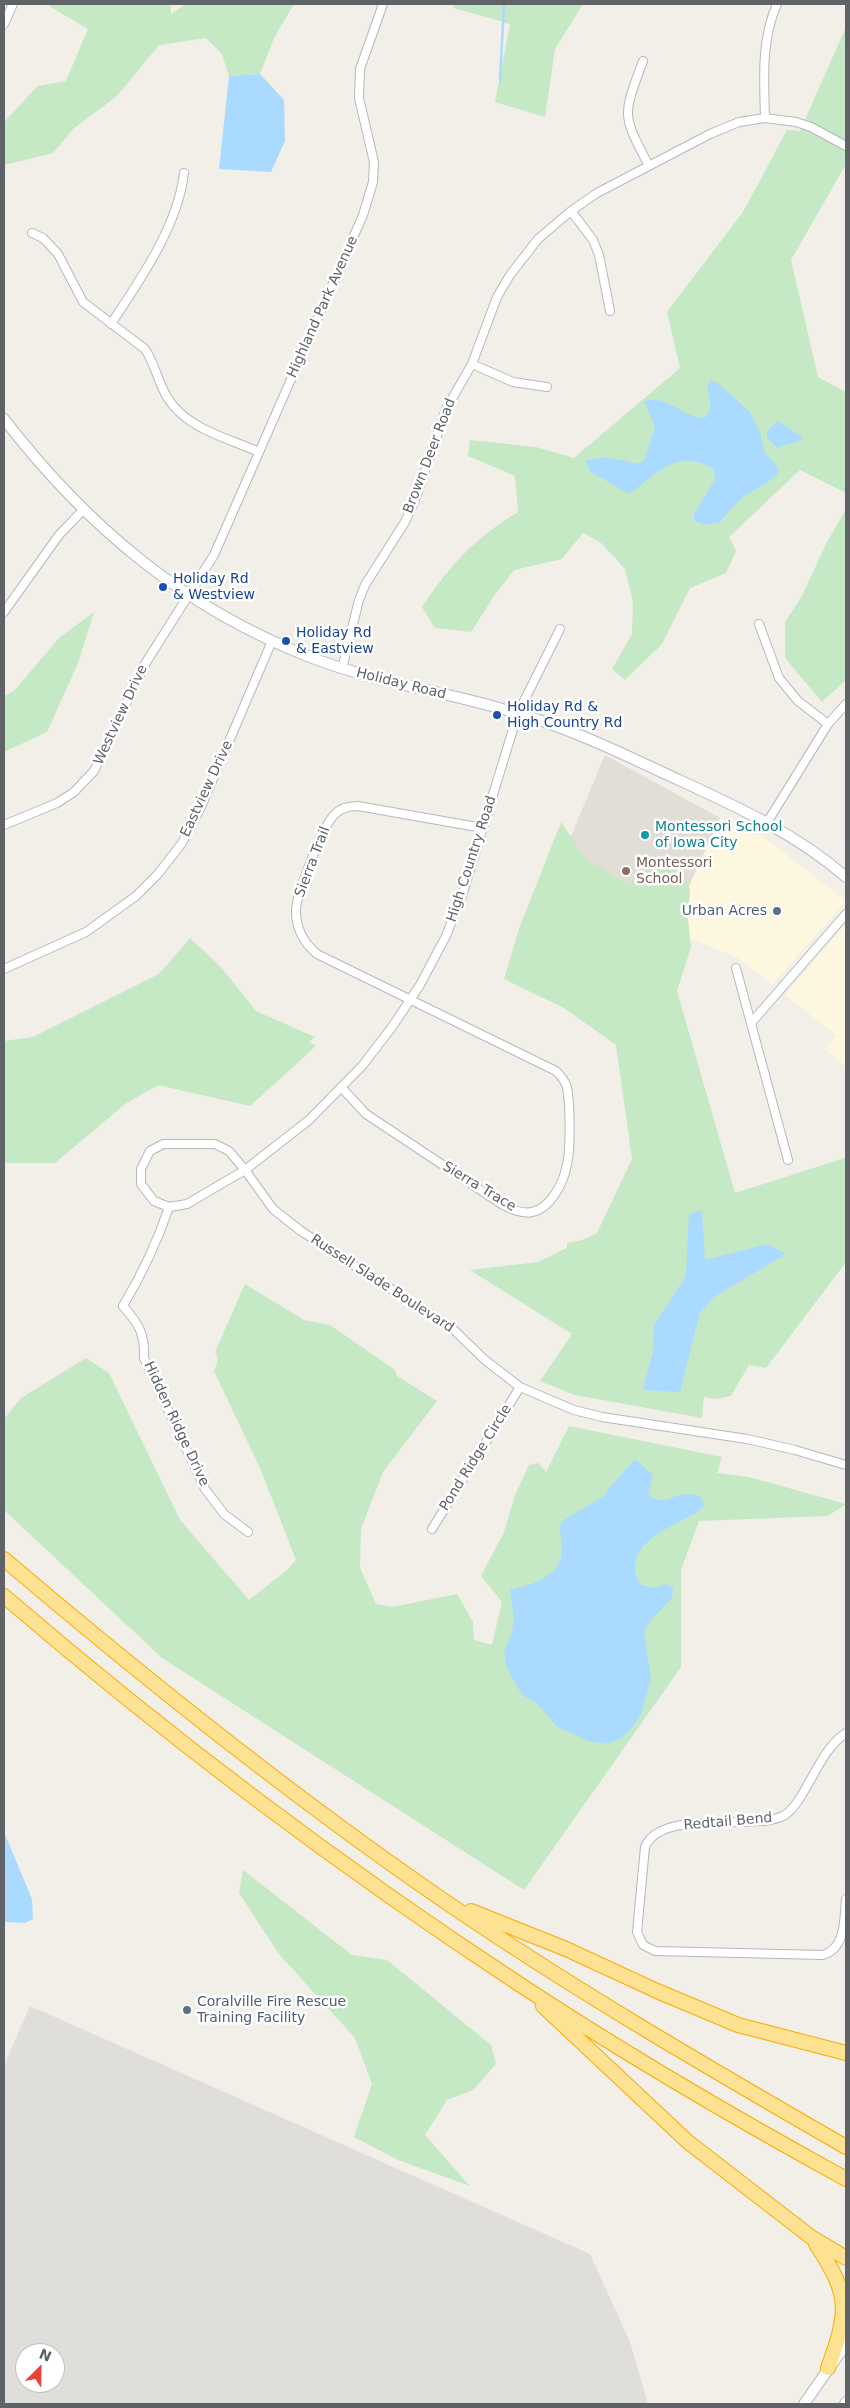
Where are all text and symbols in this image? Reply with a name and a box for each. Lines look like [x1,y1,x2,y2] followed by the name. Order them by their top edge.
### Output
[284,233,362,381] street label: Highland Park Avenue
[400,396,460,516] street label: Brown Deer Road
[173,571,255,604] place label: Holiday Rd & Westview
[157,581,169,593] marker: Holiday Rd & Westview
[296,625,374,658] place label: Holiday Rd & Eastview
[280,635,292,647] marker: Holiday Rd & Eastview
[90,662,152,768] street label: Westview Drive
[354,665,448,703] street label: Holiday Road
[507,699,622,732] place label: Holiday Rd & High Country Rd
[491,709,503,721] marker: Holiday Rd & High Country Rd
[177,738,237,840] street label: Eastview Drive
[444,794,500,924] street label: High Country Road
[655,819,782,852] place label: Montessori School of Iowa City
[292,824,334,900] street label: Sierra Trail
[639,829,651,841] marker: Montessori School of Iowa City
[636,855,712,888] place label: Montessori School
[620,865,632,877] marker: Montessori School
[682,903,767,919] place label: Urban Acres
[771,905,783,917] marker: Urban Acres
[439,1158,519,1216] street label: Sierra Trace
[307,1231,457,1337] street label: Russell Slade Boulevard
[140,1359,212,1489] street label: Hidden Ridge Drive
[436,1402,516,1514] street label: Pond Ridge Circle
[683,1810,773,1834] street label: Redtail Bend
[197,1994,346,2026] place label: Coralville Fire Rescue Training Facility
[181,2004,193,2016] marker: Coralville Fire Rescue Training Facility
[15,2343,65,2393] north arrow
[37,2345,54,2365] text: N

